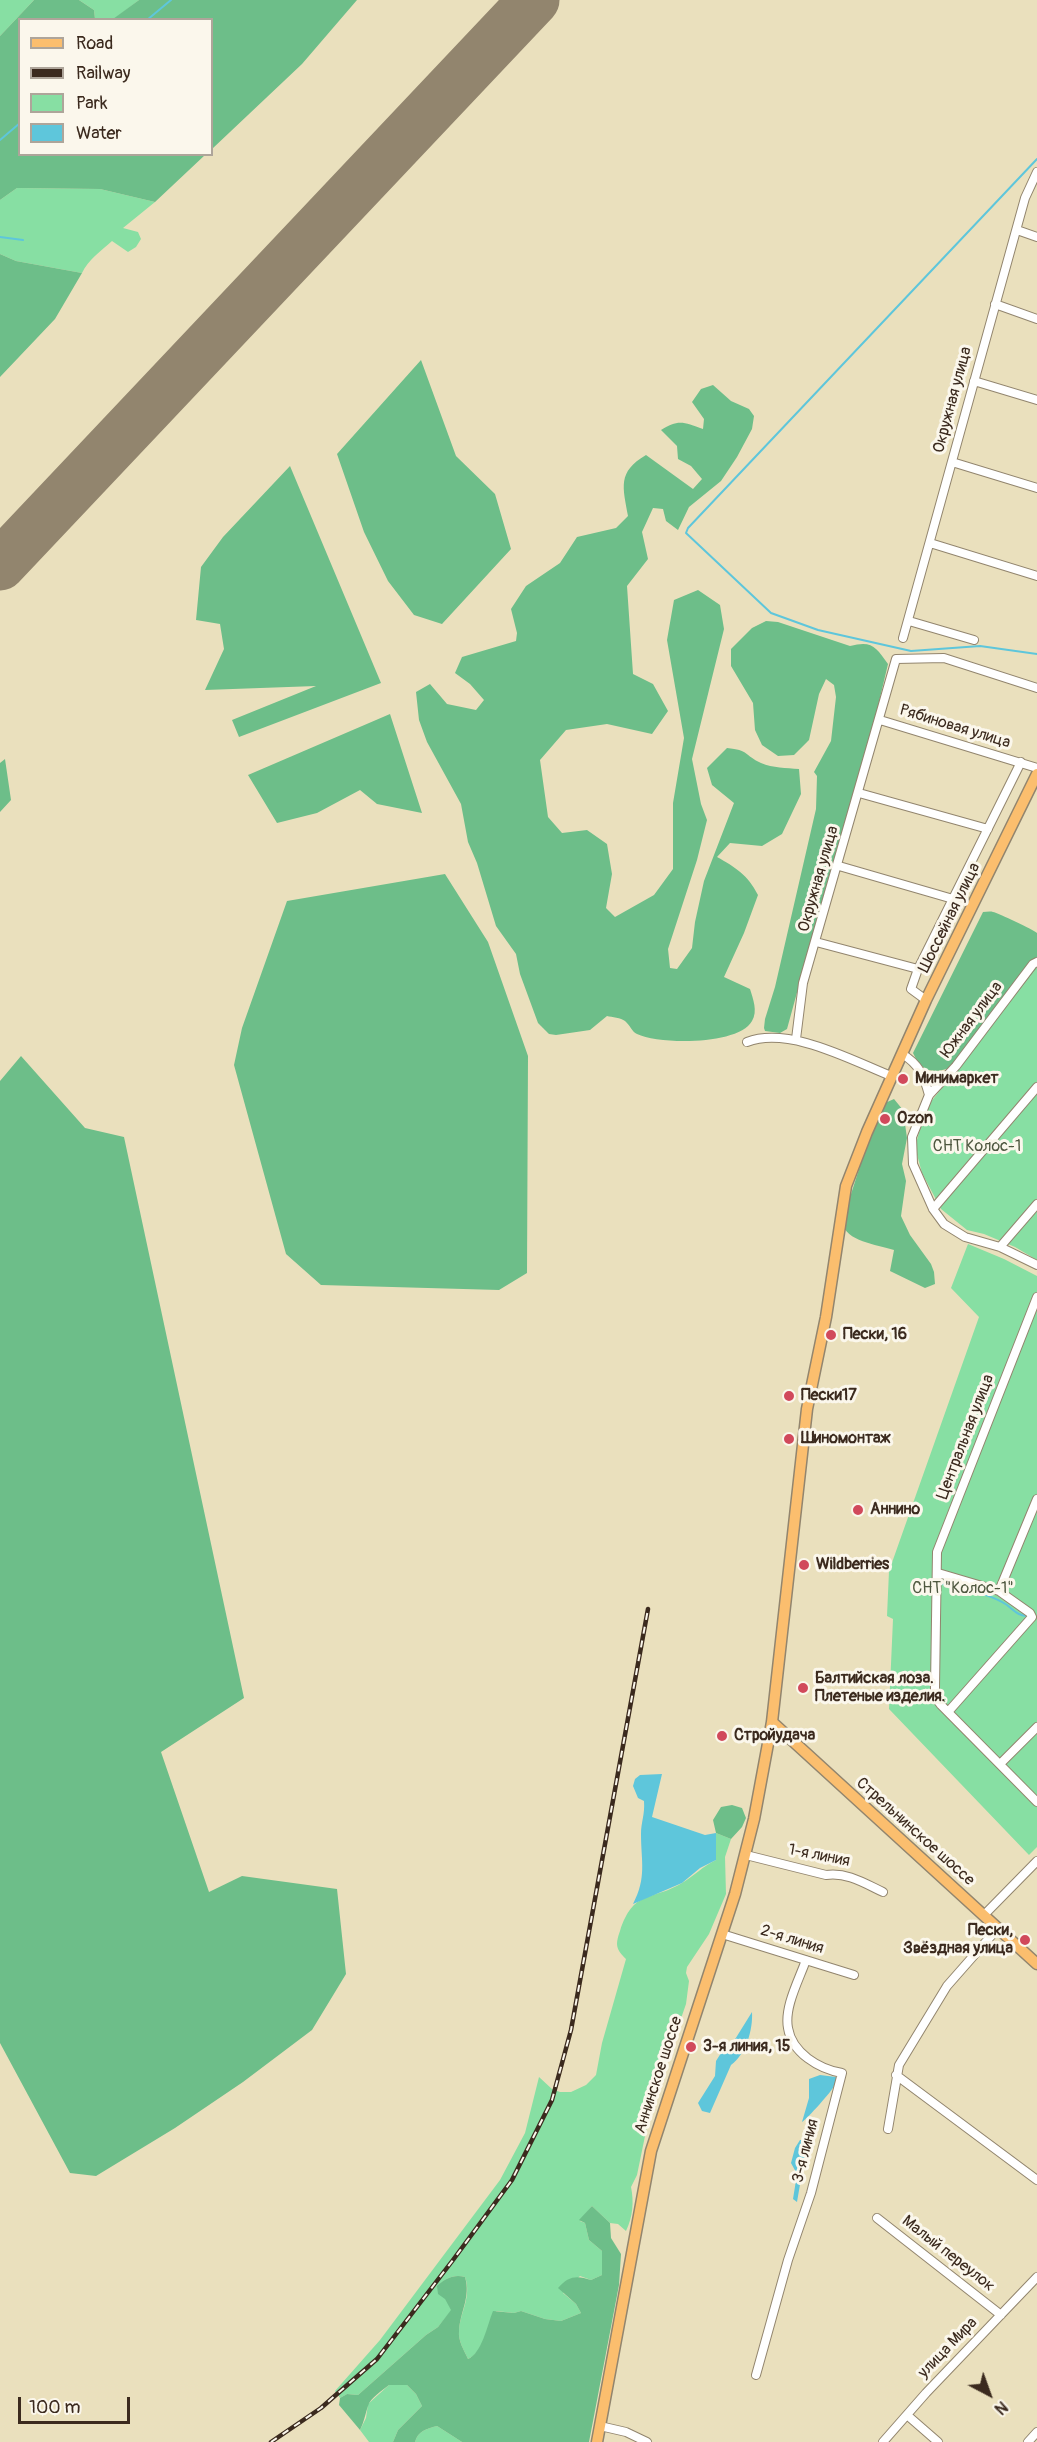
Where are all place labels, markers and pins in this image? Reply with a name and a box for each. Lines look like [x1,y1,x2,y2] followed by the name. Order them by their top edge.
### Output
[915,1069,998,1089] place label: Минимаркет
[896,1072,910,1086] marker: Минимаркет
[897,1109,933,1129] place label: Ozon
[878,1112,892,1126] marker: Ozon
[843,1325,907,1345] place label: Пески, 16
[824,1328,838,1342] marker: Пески, 16
[801,1386,857,1406] place label: Пески17
[782,1389,796,1403] marker: Пески17
[801,1429,891,1449] place label: Шиномонтаж
[782,1432,796,1446] marker: Шиномонтаж
[870,1500,920,1520] place label: Аннино
[851,1503,865,1517] marker: Аннино
[816,1555,889,1575] place label: Wildberries
[797,1558,811,1572] marker: Wildberries
[815,1669,945,1707] place label: Балтийская лоза. Плетеные изделия.
[796,1681,810,1695] marker: Балтийская лоза. Плетеные изделия.
[734,1726,815,1746] place label: Стройудача
[715,1729,729,1743] marker: Стройудача
[903,1921,1013,1959] place label: Пески, Звёздная улица
[1018,1933,1032,1947] marker: Пески, Звёздная улица
[703,2037,790,2057] place label: 3-я линия, 15
[684,2040,698,2054] marker: 3-я линия, 15

